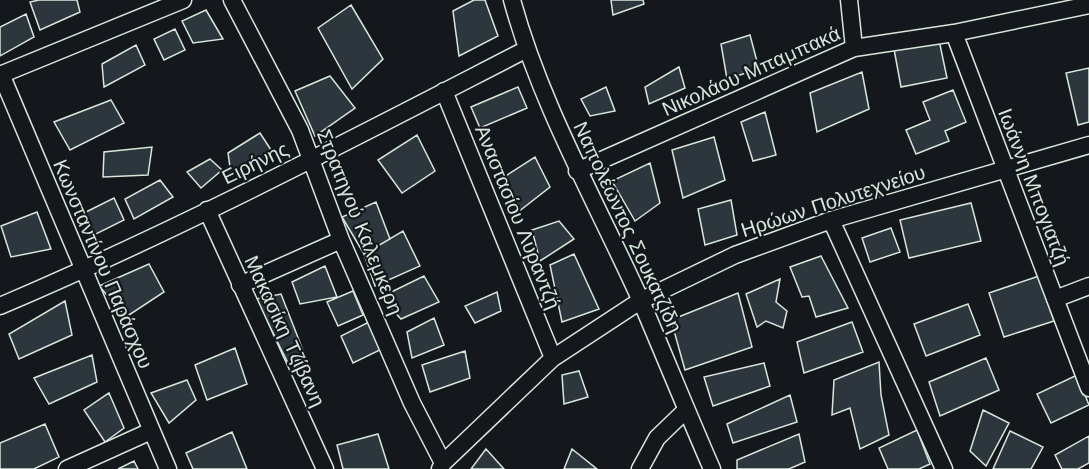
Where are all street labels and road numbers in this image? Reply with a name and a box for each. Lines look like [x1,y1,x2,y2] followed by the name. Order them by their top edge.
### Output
[658,21,844,121] street label: Νικολάου Μπαμπακά
[993,105,1075,269] street label: Ιωάννη Μπογιατζή
[569,118,687,336] street label: Ναπολέωντος Σουκατζίδη
[470,122,566,312] street label: Αναστασίου Λυραντζή
[312,126,408,318] street label: Στρατηγού Καλεμκερη
[218,136,293,189] street label: Ειρήνης
[48,156,158,372] street label: Κωνσταντίνου Παράσχου
[738,160,928,242] street label: Ηρώων Πολυτεχνείου
[239,252,331,410] street label: Μακασίκη Τζίβανη

